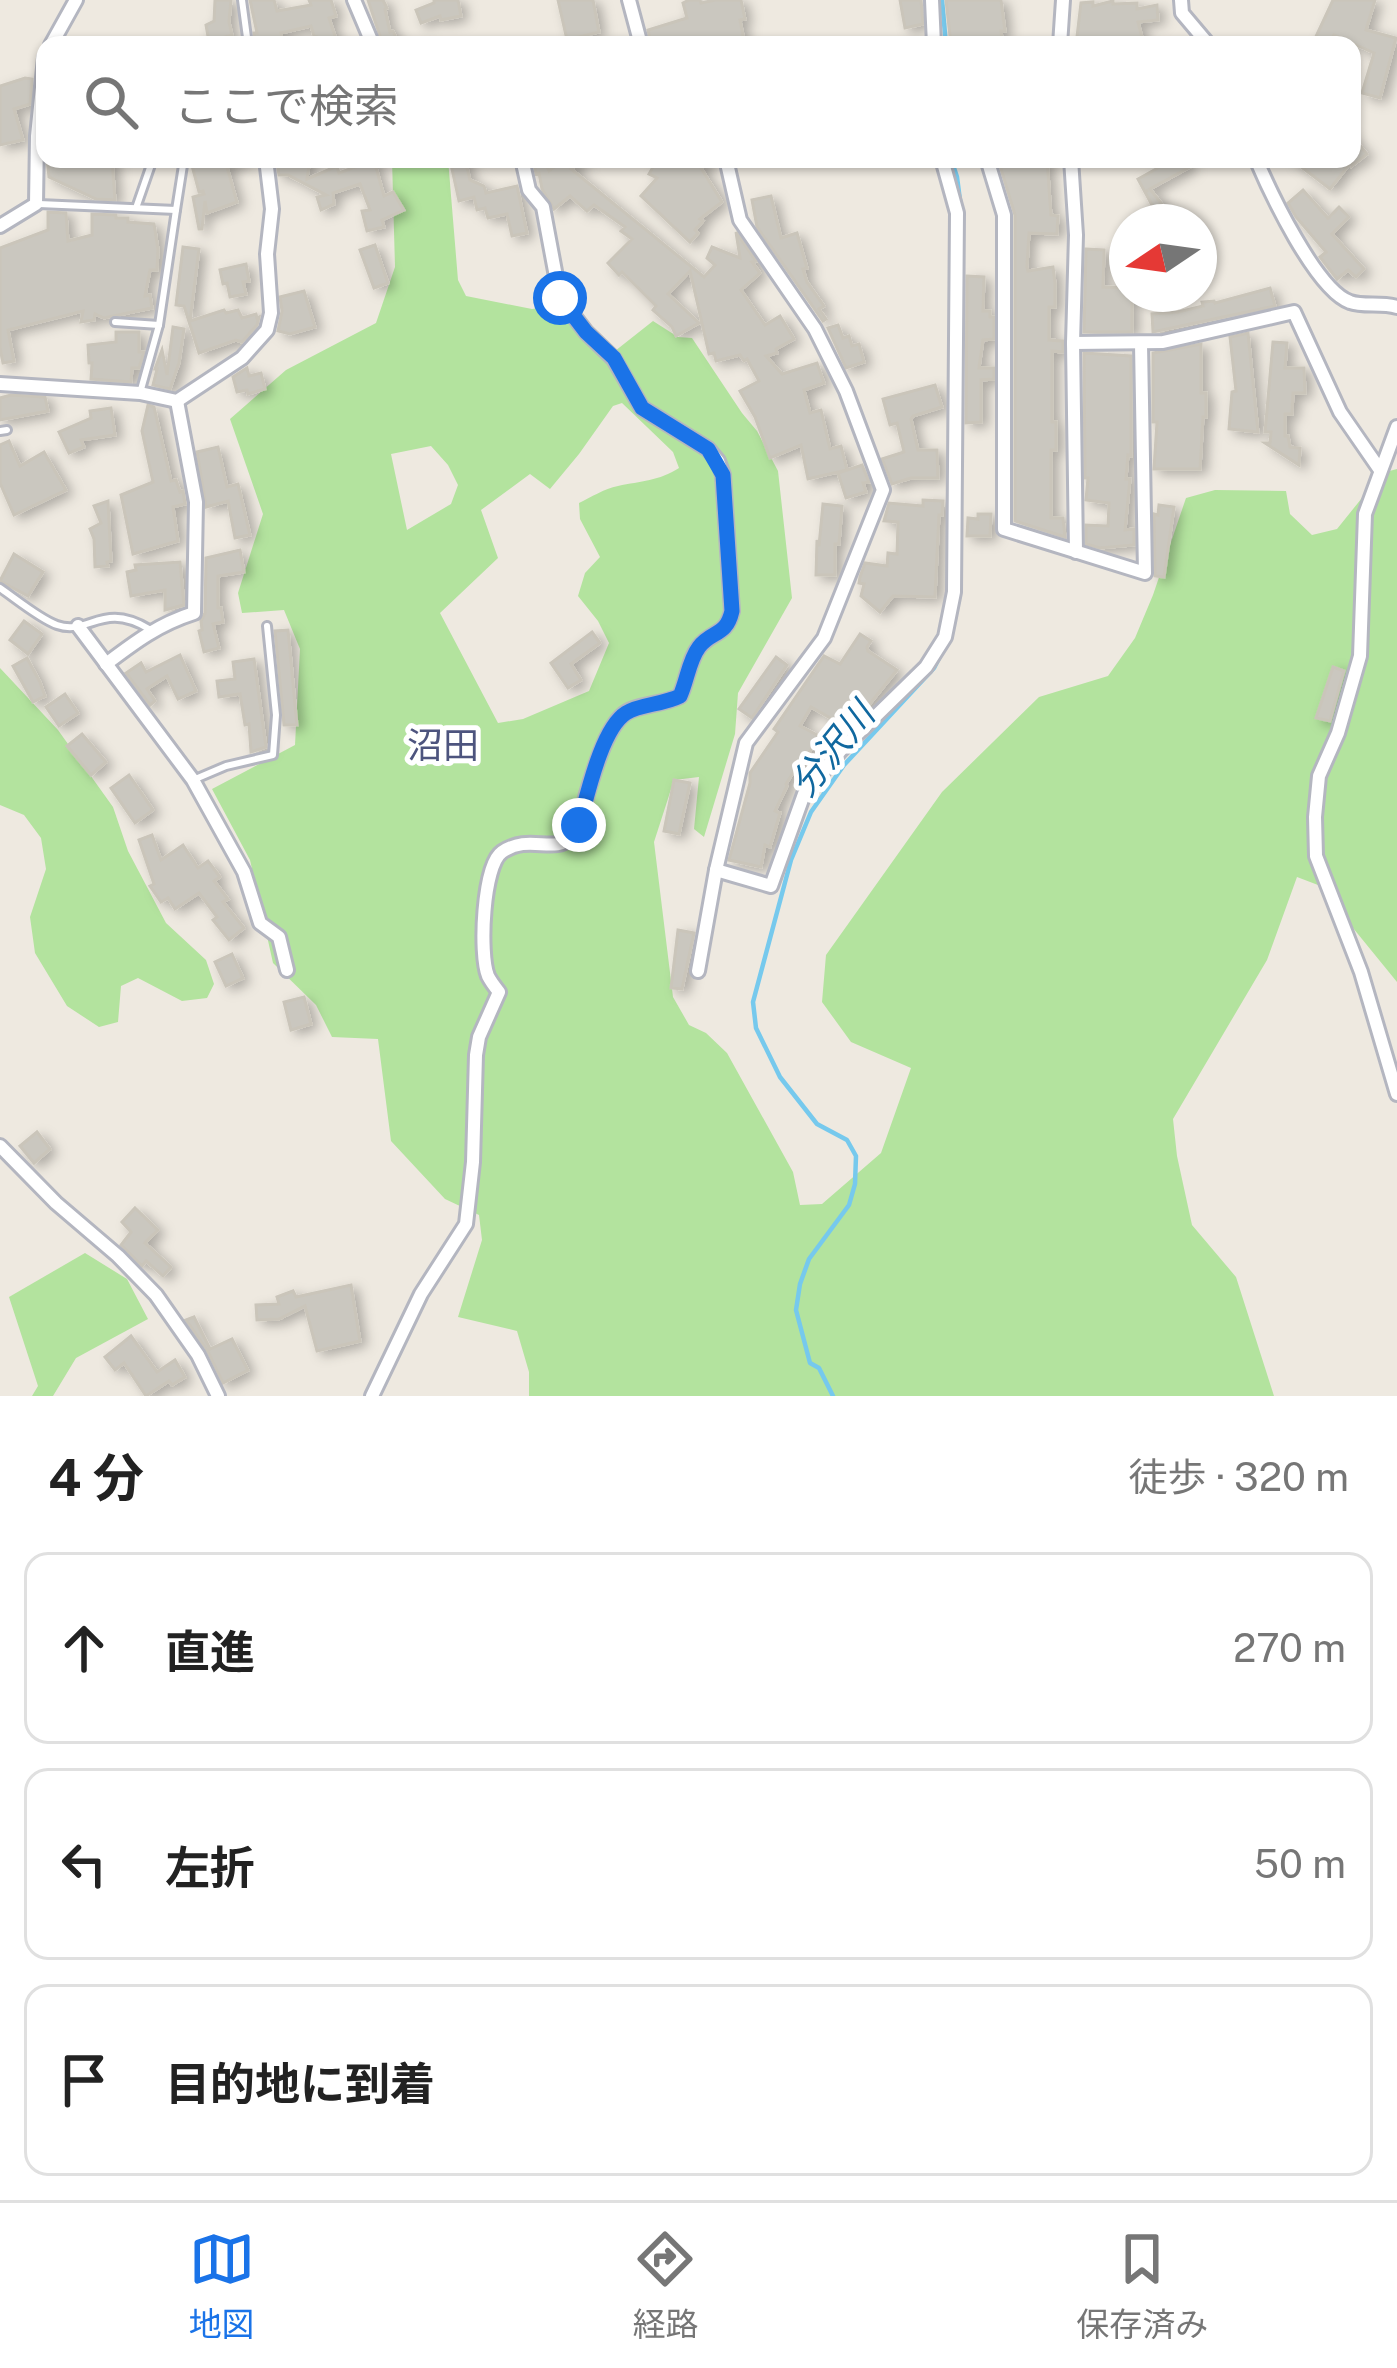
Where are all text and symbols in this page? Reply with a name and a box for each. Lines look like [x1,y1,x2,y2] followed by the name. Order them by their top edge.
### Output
[36,36,1361,168] search box
[78,69,144,135] icon: search
[174,79,399,132] text: ここで検索
[1109,204,1217,312] north arrow
[533,271,587,325] route start
[782,691,885,804] water label: 分沢川
[407,724,479,766] district label: 沼田
[552,798,606,852] route end
[48,1448,144,1507] text: 4 分
[1128,1454,1349,1500] text: 徒歩 · 320 m
[51,1615,117,1681] icon: ahead
[165,1625,255,1678] text: 直進
[1233,1625,1346,1671] text: 270 m
[51,1831,117,1897] icon: left
[165,1841,255,1894] text: 左折
[1254,1841,1346,1887] text: 50 m
[51,2047,117,2113] icon: arrive
[165,2057,435,2110] text: 目的地に到着
[189,2226,255,2346] tab: 地図
[632,2226,698,2346] tab: 経路
[1076,2226,1208,2346] tab: 保存済み

